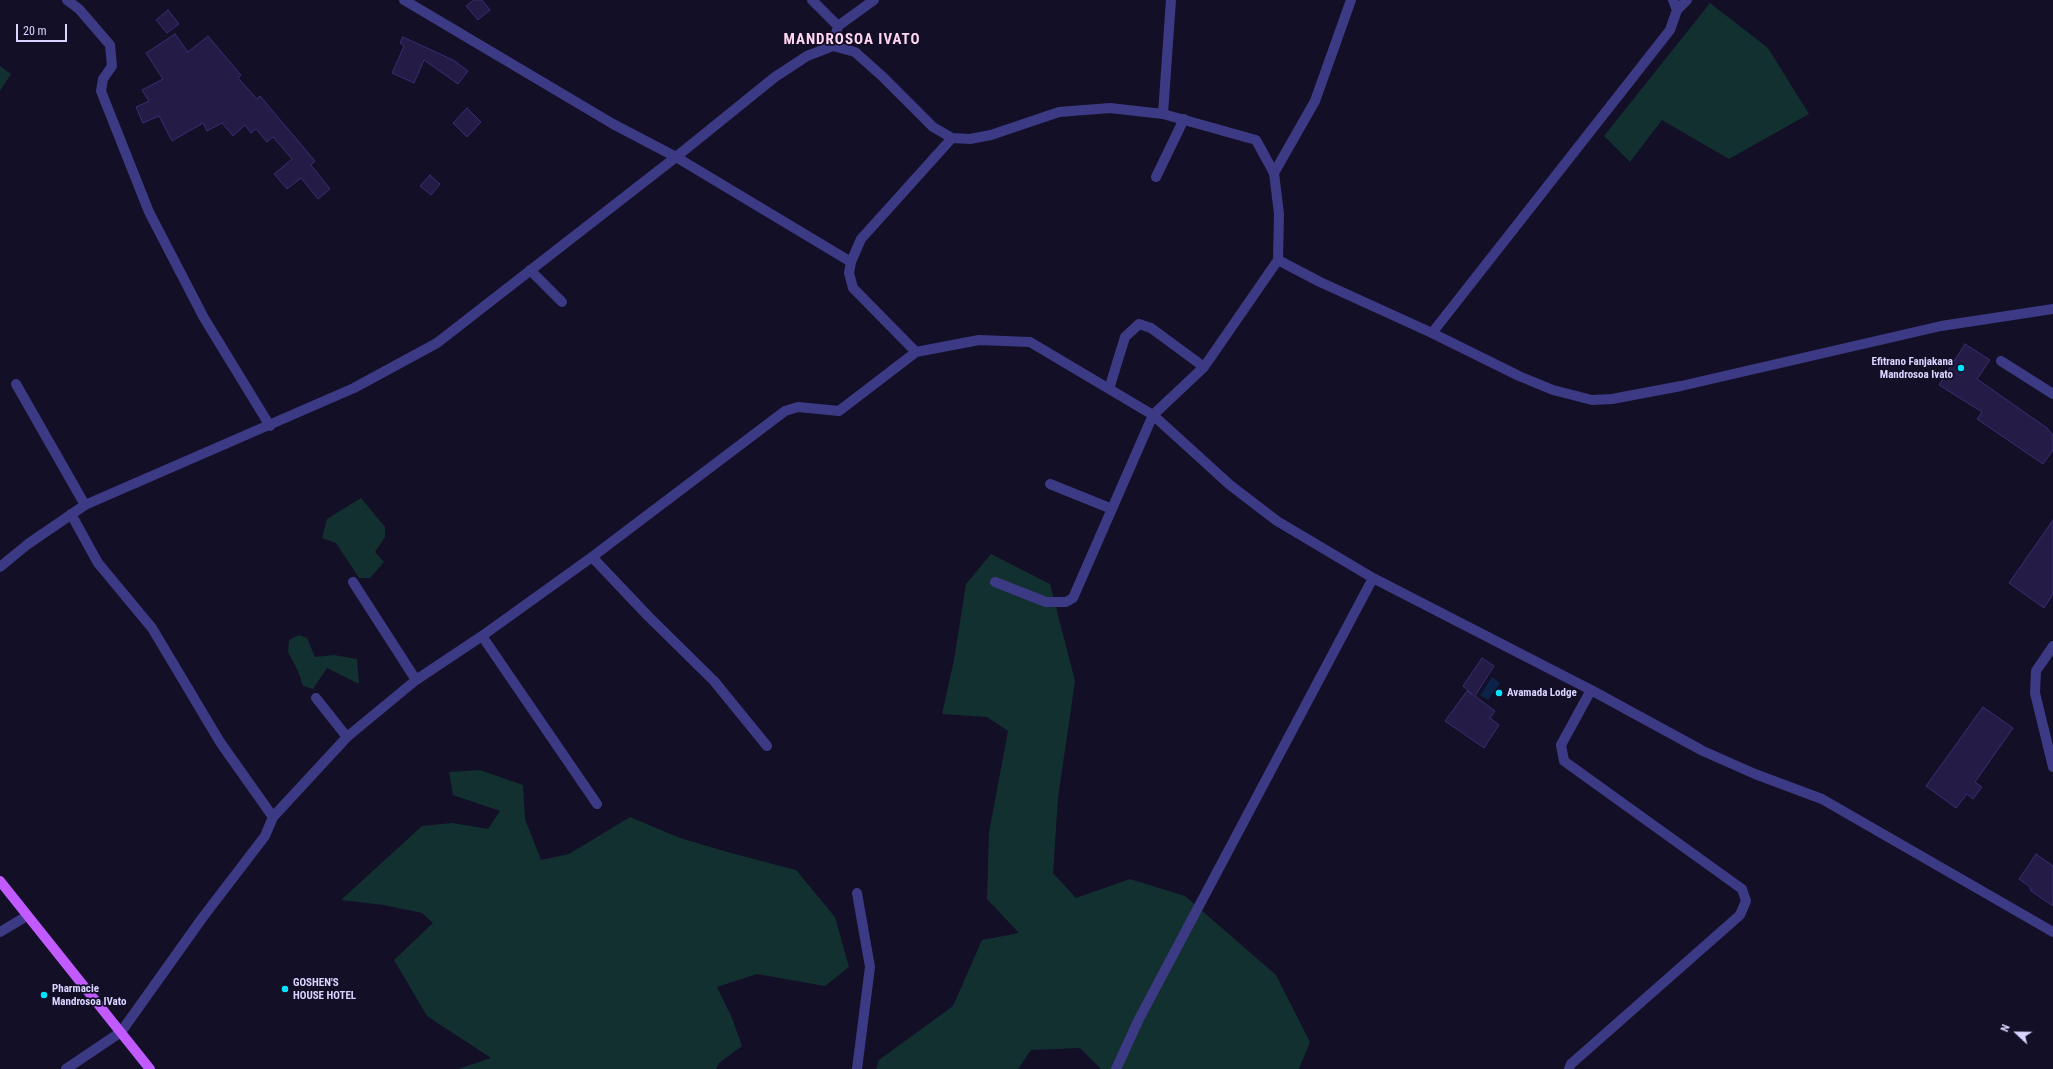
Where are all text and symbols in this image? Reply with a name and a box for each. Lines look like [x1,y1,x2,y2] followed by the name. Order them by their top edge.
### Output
[18,16,69,42] scale bar
[23,24,47,38] text: 20 m
[783,31,921,49] district label: MANDROSOA IVATO
[1872,355,1953,381] place label: Efitrano Fanjakana Mandrosoa Ivato
[1956,363,1966,373] marker: Efitrano Fanjakana Mandrosoa Ivato
[1507,686,1577,700] place label: Avamada Lodge
[1494,688,1504,698] marker: Avamada Lodge
[293,976,356,1002] place label: GOSHEN'S HOUSE HOTEL
[52,982,126,1008] place label: Pharmacie Mandrosoa IVato
[280,984,290,994] marker: GOSHEN'S HOUSE HOTEL
[39,990,49,1000] marker: Pharmacie Mandrosoa IVato
[1997,1013,2037,1053] north arrow
[1998,1023,2013,1034] text: N

